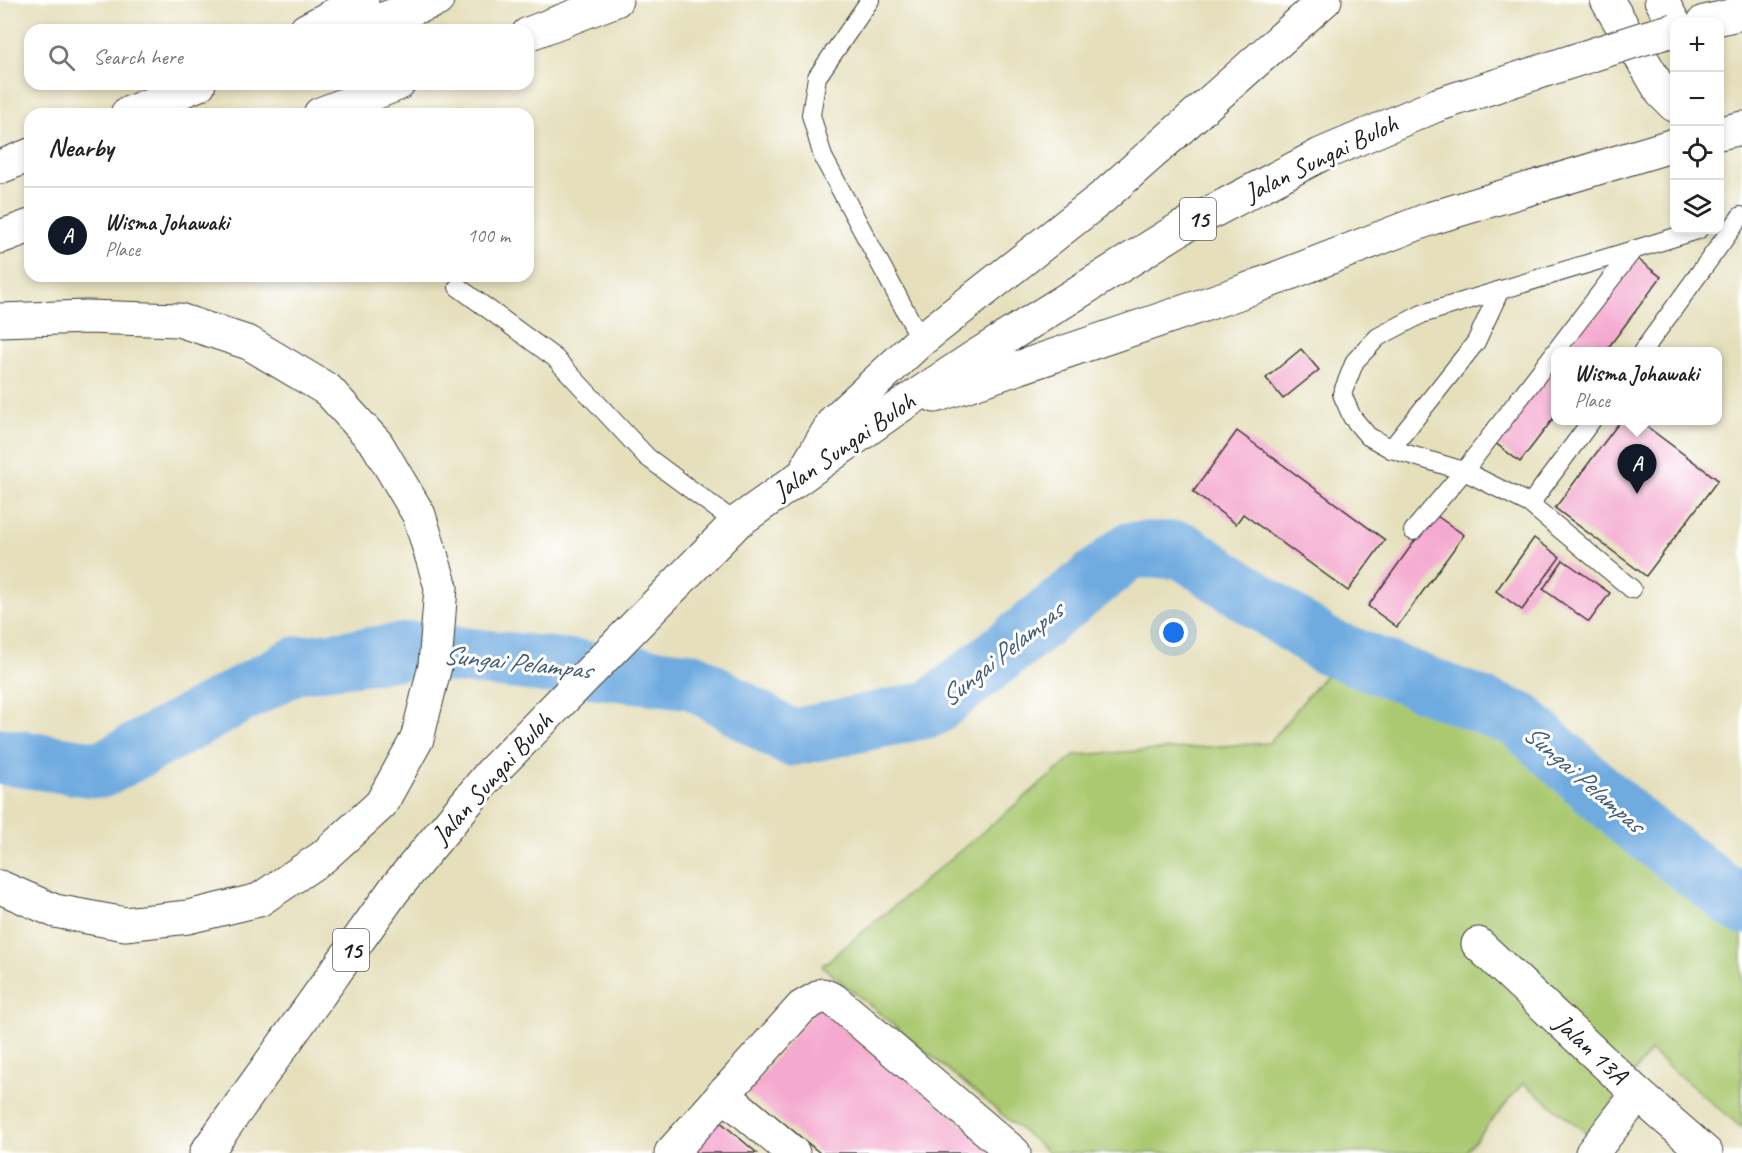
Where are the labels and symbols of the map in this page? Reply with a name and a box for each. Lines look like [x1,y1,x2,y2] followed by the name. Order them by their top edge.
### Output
[1237,106,1404,210] street label: Jalan Sungai Buloh
[1180,198,1216,240] road number: 15
[765,384,922,508] street label: Jalan Sungai Buloh
[1618,444,1656,494] pin: A
[933,591,1073,714] water label: Sungai Pelampas
[1159,618,1188,647] your location
[441,637,597,687] water label: Sungai Pelampas
[423,704,561,852] street label: Jalan Sungai Buloh
[1517,716,1655,843] water label: Sungai Pelampas
[333,929,369,971] road number: 15
[1546,1005,1636,1093] street label: Jalan 13A

